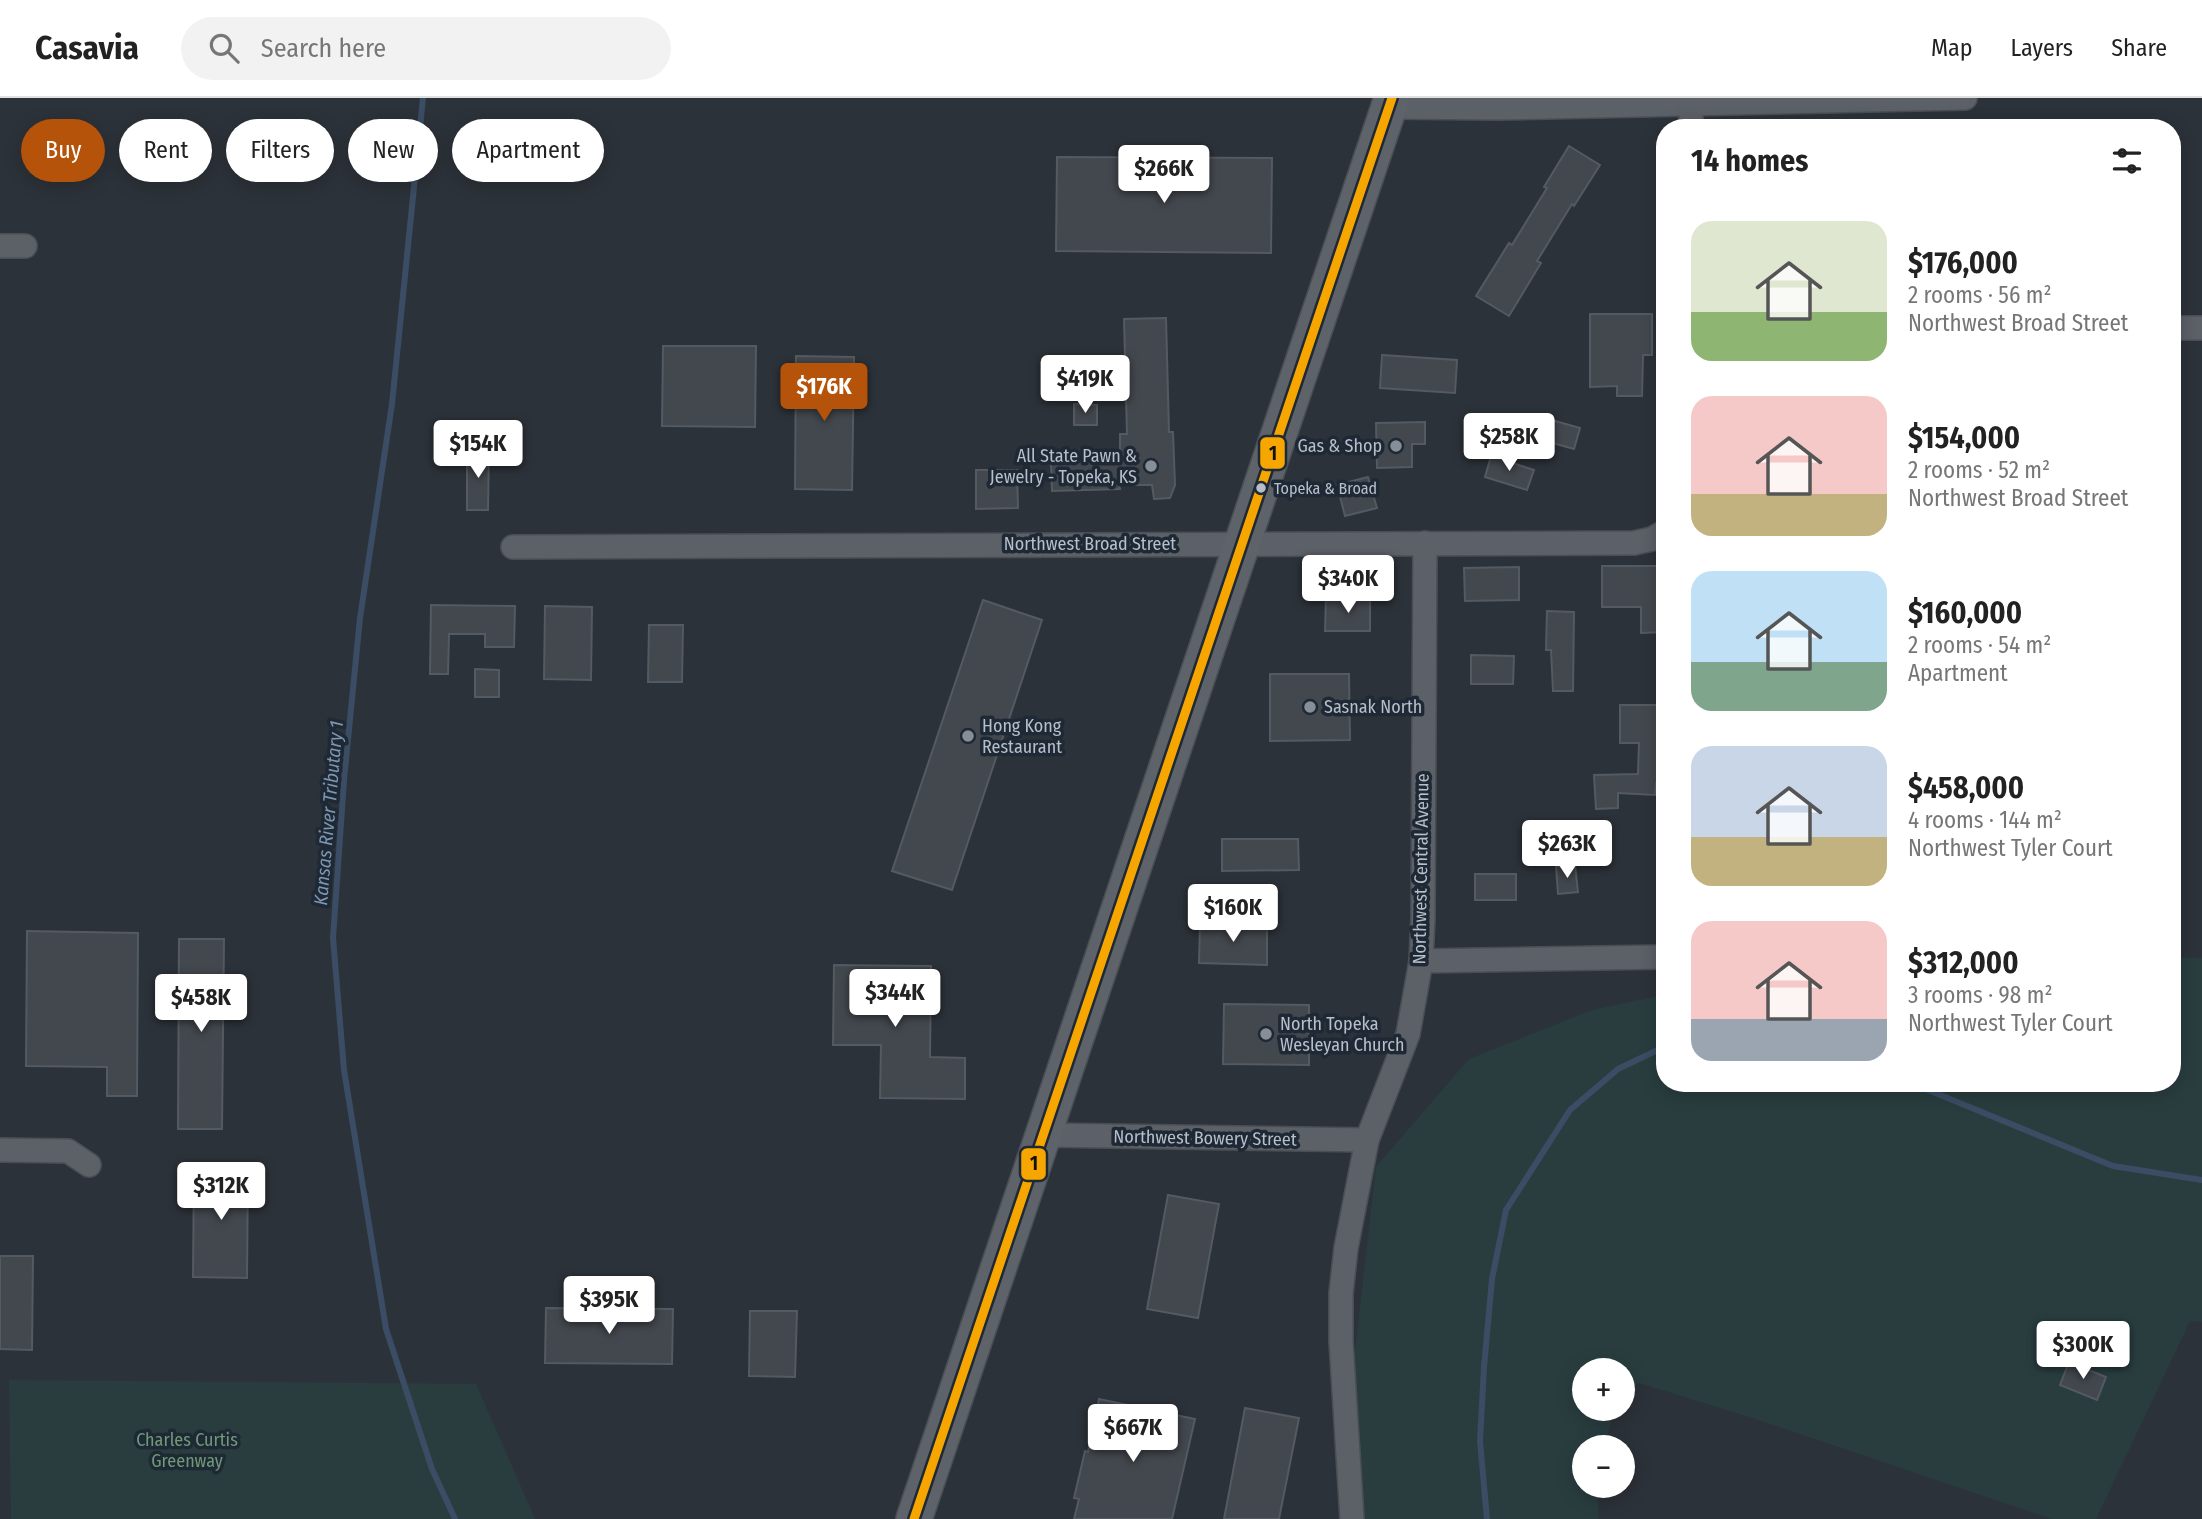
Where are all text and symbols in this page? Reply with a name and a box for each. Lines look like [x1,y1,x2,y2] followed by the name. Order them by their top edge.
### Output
[181,17,671,80] search box
[35,28,139,68] text: Casavia
[205,29,243,67] icon: search
[261,33,386,64] text: Search here
[1931,34,1973,62] text: Map
[2011,34,2073,62] text: Layers
[2111,34,2167,62] text: Share
[21,119,105,182] chip: Buy
[119,119,212,182] chip: Rent
[226,119,334,182] chip: Filters
[348,119,438,182] chip: New
[452,119,604,182] chip: Apartment
[2108,142,2146,180] icon: filters
[1691,143,1808,179] text: 14 homes
[1115,146,1213,205] pin: $266K
[1134,154,1194,182] text: $266K
[1908,245,2018,281] text: $176,000
[1747,249,1831,333] icon: home
[1908,281,2052,309] text: 2 rooms · 56 m²
[1908,309,2128,337] text: Northwest Broad Street
[1036,356,1134,415] pin: $419K
[775,364,873,423] pin: $176K
[1057,364,1113,392] text: $419K
[796,372,852,400] text: $176K
[1460,414,1558,473] pin: $258K
[429,420,527,480] pin: $154K
[1908,420,2020,456] text: $154,000
[1480,422,1538,450] text: $258K
[1747,424,1831,508] icon: home
[450,429,506,457] text: $154K
[1297,435,1382,457] place label: Gas & Shop
[1259,436,1286,470] line badge: 1
[1388,438,1404,454] marker: Gas & Shop
[1269,442,1277,465] text: 1
[990,445,1137,488] place label: All State Pawn & Jewelry - Topeka, KS
[1908,456,2050,484] text: 2 rooms · 52 m²
[1143,458,1159,474] marker: All State Pawn & Jewelry - Topeka, KS
[1274,479,1377,498] place label: Topeka & Broad
[1254,481,1268,495] marker: Topeka & Broad
[1908,484,2128,512] text: Northwest Broad Street
[1004,533,1176,555] street label: Northwest Broad Street
[1299,556,1397,615] pin: $340K
[1318,564,1378,592] text: $340K
[1908,595,2022,631] text: $160,000
[1747,599,1831,683] icon: home
[1908,631,2051,659] text: 2 rooms · 54 m²
[1908,659,2008,687] text: Apartment
[1324,696,1422,718] place label: Sasnak North
[1302,699,1318,715] marker: Sasnak North
[982,715,1062,758] place label: Hong Kong Restaurant
[309,720,348,906] water label: Kansas River Tributary 1
[960,728,976,744] marker: Hong Kong Restaurant
[1908,770,2024,806] text: $458,000
[1408,773,1434,965] street label: Northwest Central Avenue
[1747,774,1831,858] icon: home
[1908,806,2062,834] text: 4 rooms · 144 m²
[1518,820,1616,880] pin: $263K
[1538,829,1596,857] text: $263K
[1908,834,2113,862] text: Northwest Tyler Court
[1184,884,1282,944] pin: $160K
[1204,893,1262,921] text: $160K
[1908,945,2019,981] text: $312,000
[1747,949,1831,1033] icon: home
[846,970,944,1029] pin: $344K
[152,974,250,1034] pin: $458K
[865,978,925,1006] text: $344K
[1908,981,2053,1009] text: 3 rooms · 98 m²
[171,983,231,1011] text: $458K
[1908,1009,2113,1037] text: Northwest Tyler Court
[1280,1013,1405,1056] place label: North Topeka Wesleyan Church
[1258,1026,1274,1042] marker: North Topeka Wesleyan Church
[1113,1125,1297,1151] street label: Northwest Bowery Street
[1020,1147,1047,1181] line badge: 1
[1030,1152,1038,1175] text: 1
[172,1162,270,1222] pin: $312K
[193,1171,249,1199] text: $312K
[560,1276,658,1336] pin: $395K
[580,1285,638,1313] text: $395K
[2034,1322,2132,1381] pin: $300K
[2053,1330,2113,1358] text: $300K
[1572,1358,1635,1498] map controls
[1572,1358,1635,1421] button: +
[1084,1404,1182,1464] pin: $667K
[1104,1413,1162,1441] text: $667K
[136,1429,238,1472] park label: Charles Curtis Greenway
[1572,1435,1635,1498] button: −

